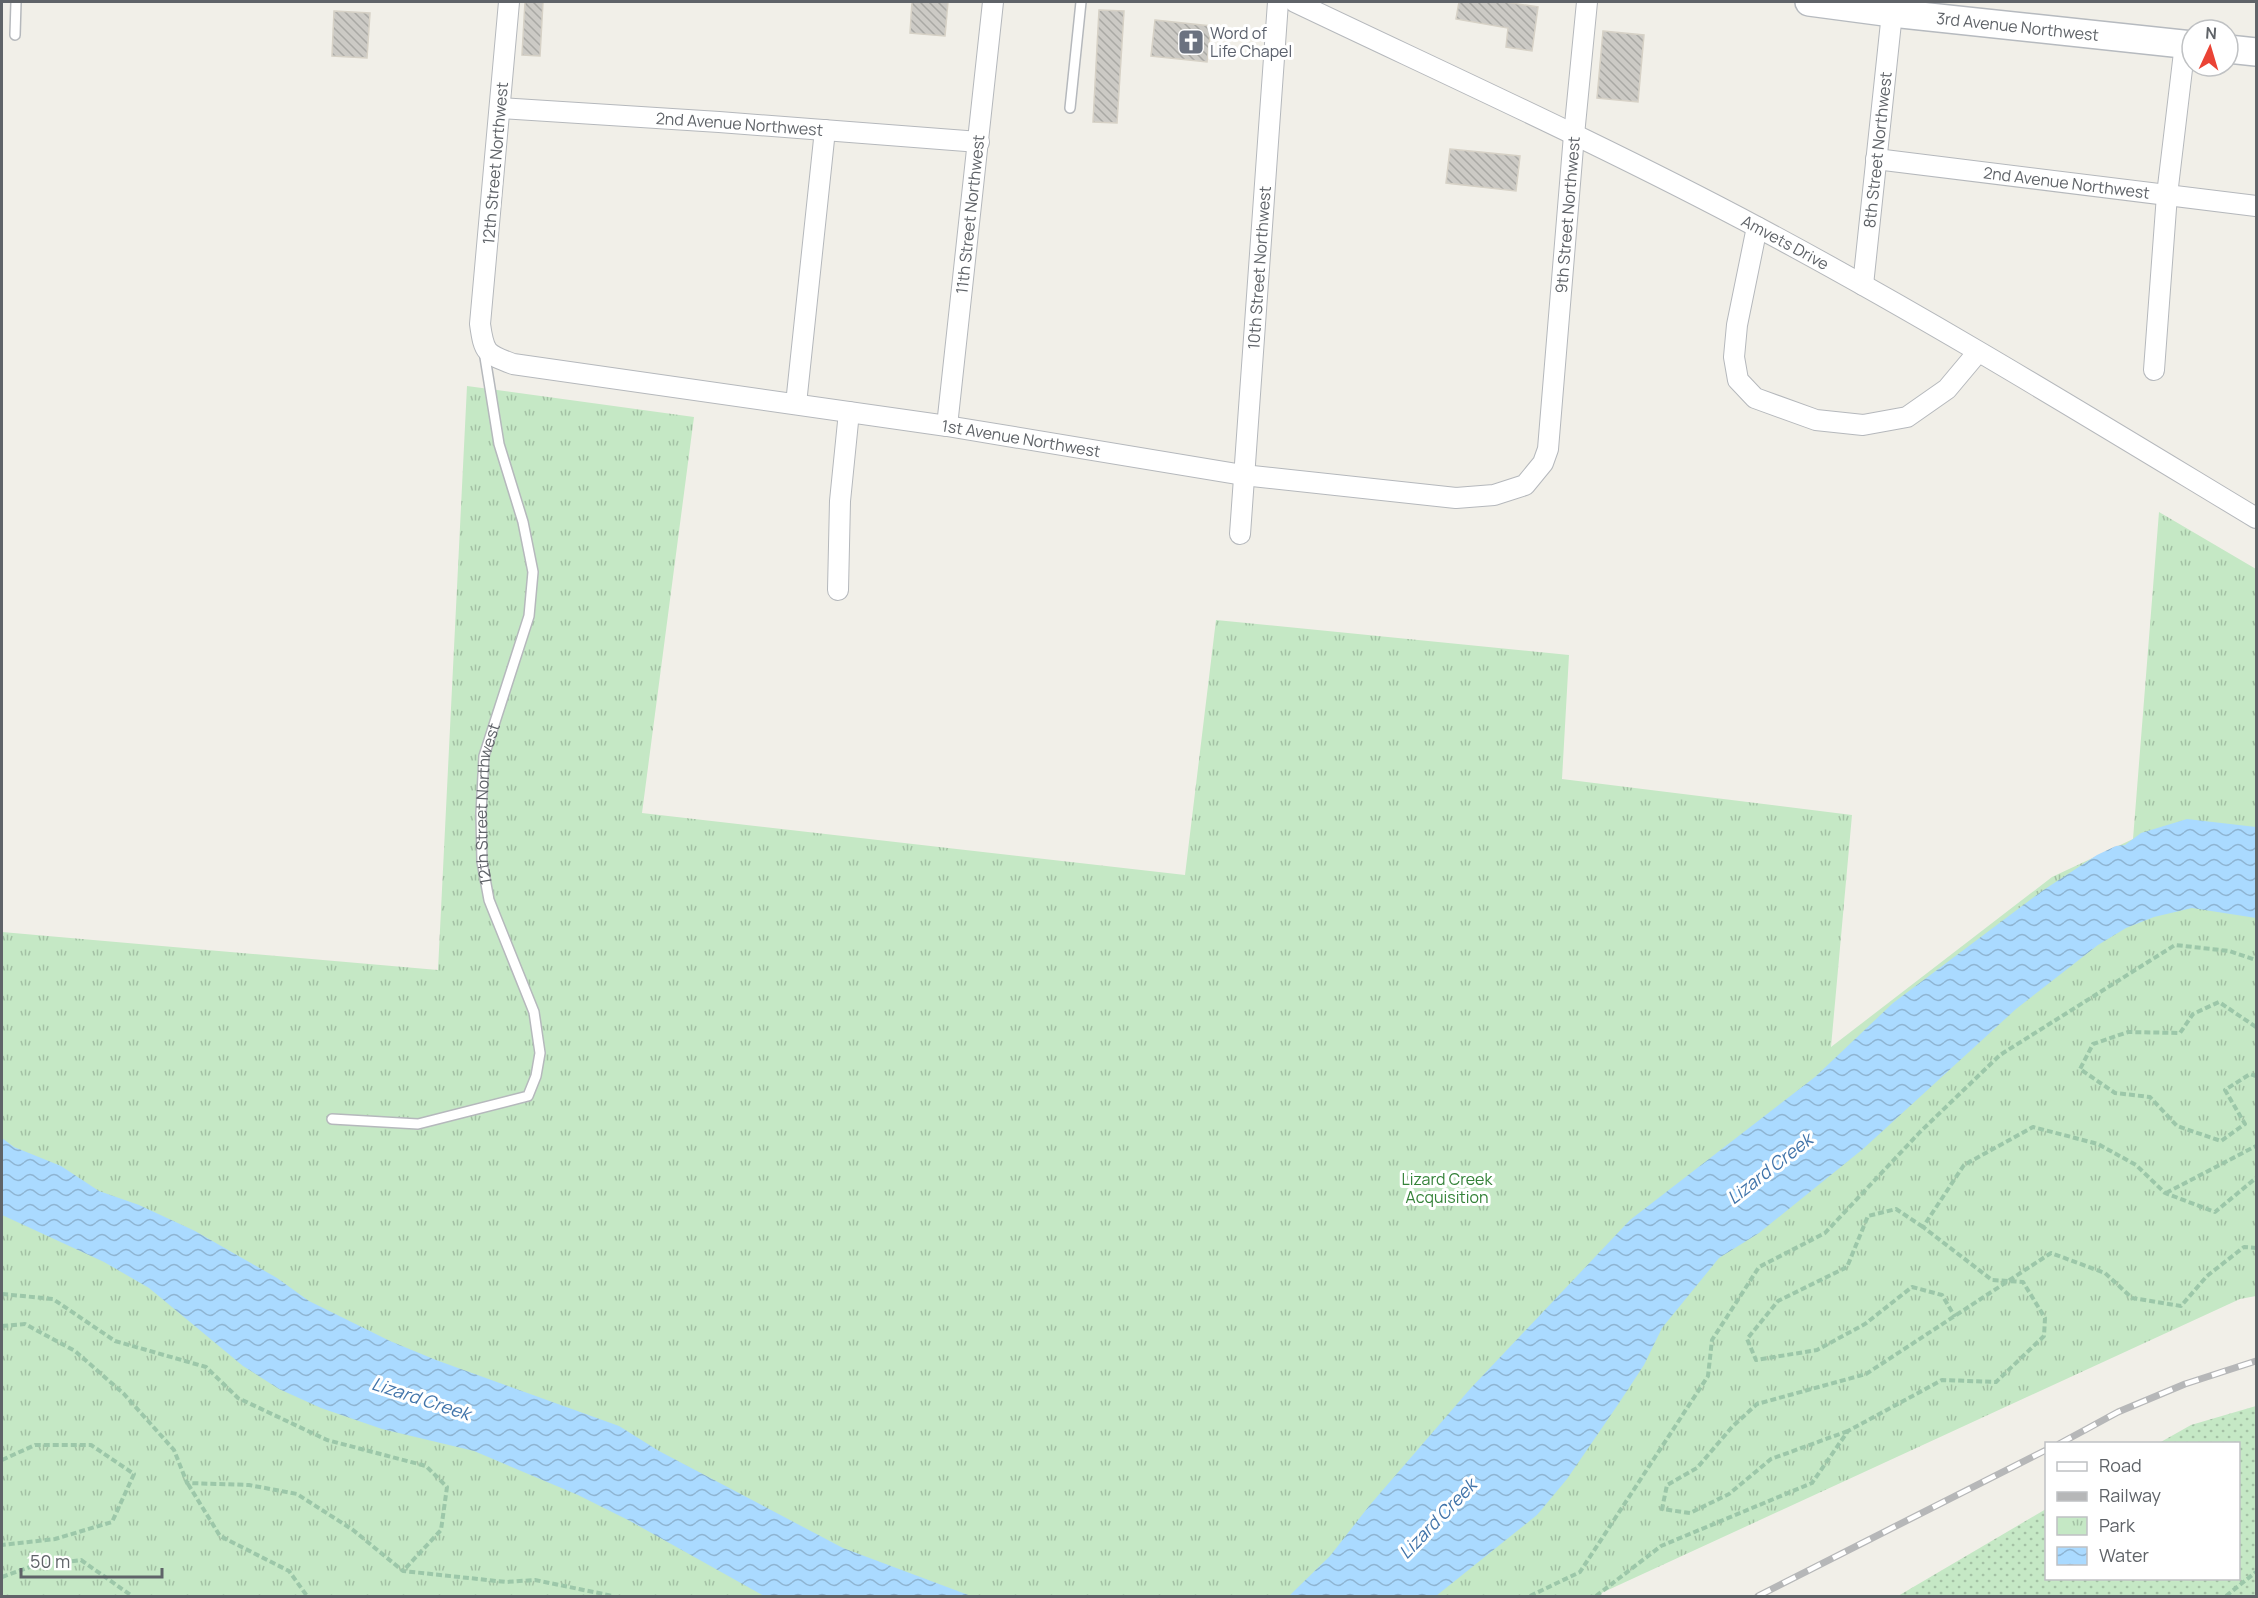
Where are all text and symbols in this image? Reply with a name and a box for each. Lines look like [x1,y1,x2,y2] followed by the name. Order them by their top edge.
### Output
[1935,7,2100,46] street label: 3rd Avenue Northwest
[2180,18,2240,78] north arrow
[1210,22,1292,62] place label: Word of Life Chapel
[2205,22,2218,44] text: N
[1176,27,1206,57] church icon: Word of Life Chapel
[1858,71,1897,229] street label: 8th Street Northwest
[477,81,513,245] street label: 12th Street Northwest
[655,107,824,141] street label: 2nd Avenue Northwest
[950,133,990,295] street label: 11th Street Northwest
[1550,135,1585,294] street label: 9th Street Northwest
[1982,161,2151,204] street label: 2nd Avenue Northwest
[1242,185,1276,350] street label: 10th Street Northwest
[1738,210,1833,275] street label: Amvets Drive
[940,414,1102,462] street label: 1st Avenue Northwest
[470,720,505,886] street label: 12th Street Northwest
[1722,1125,1819,1209] water label: Lizard Creek
[1402,1168,1493,1208] park label: Lizard Creek Acquisition
[369,1371,476,1426] water label: Lizard Creek
[2045,1442,2240,1580] legend
[2099,1453,2142,1477] text: Road
[1393,1471,1484,1563] water label: Lizard Creek
[2099,1483,2161,1507] text: Railway
[2099,1513,2136,1537] text: Park
[21,1541,162,1579] scale bar
[2099,1543,2149,1567] text: Water
[30,1549,70,1573] text: 50 m

